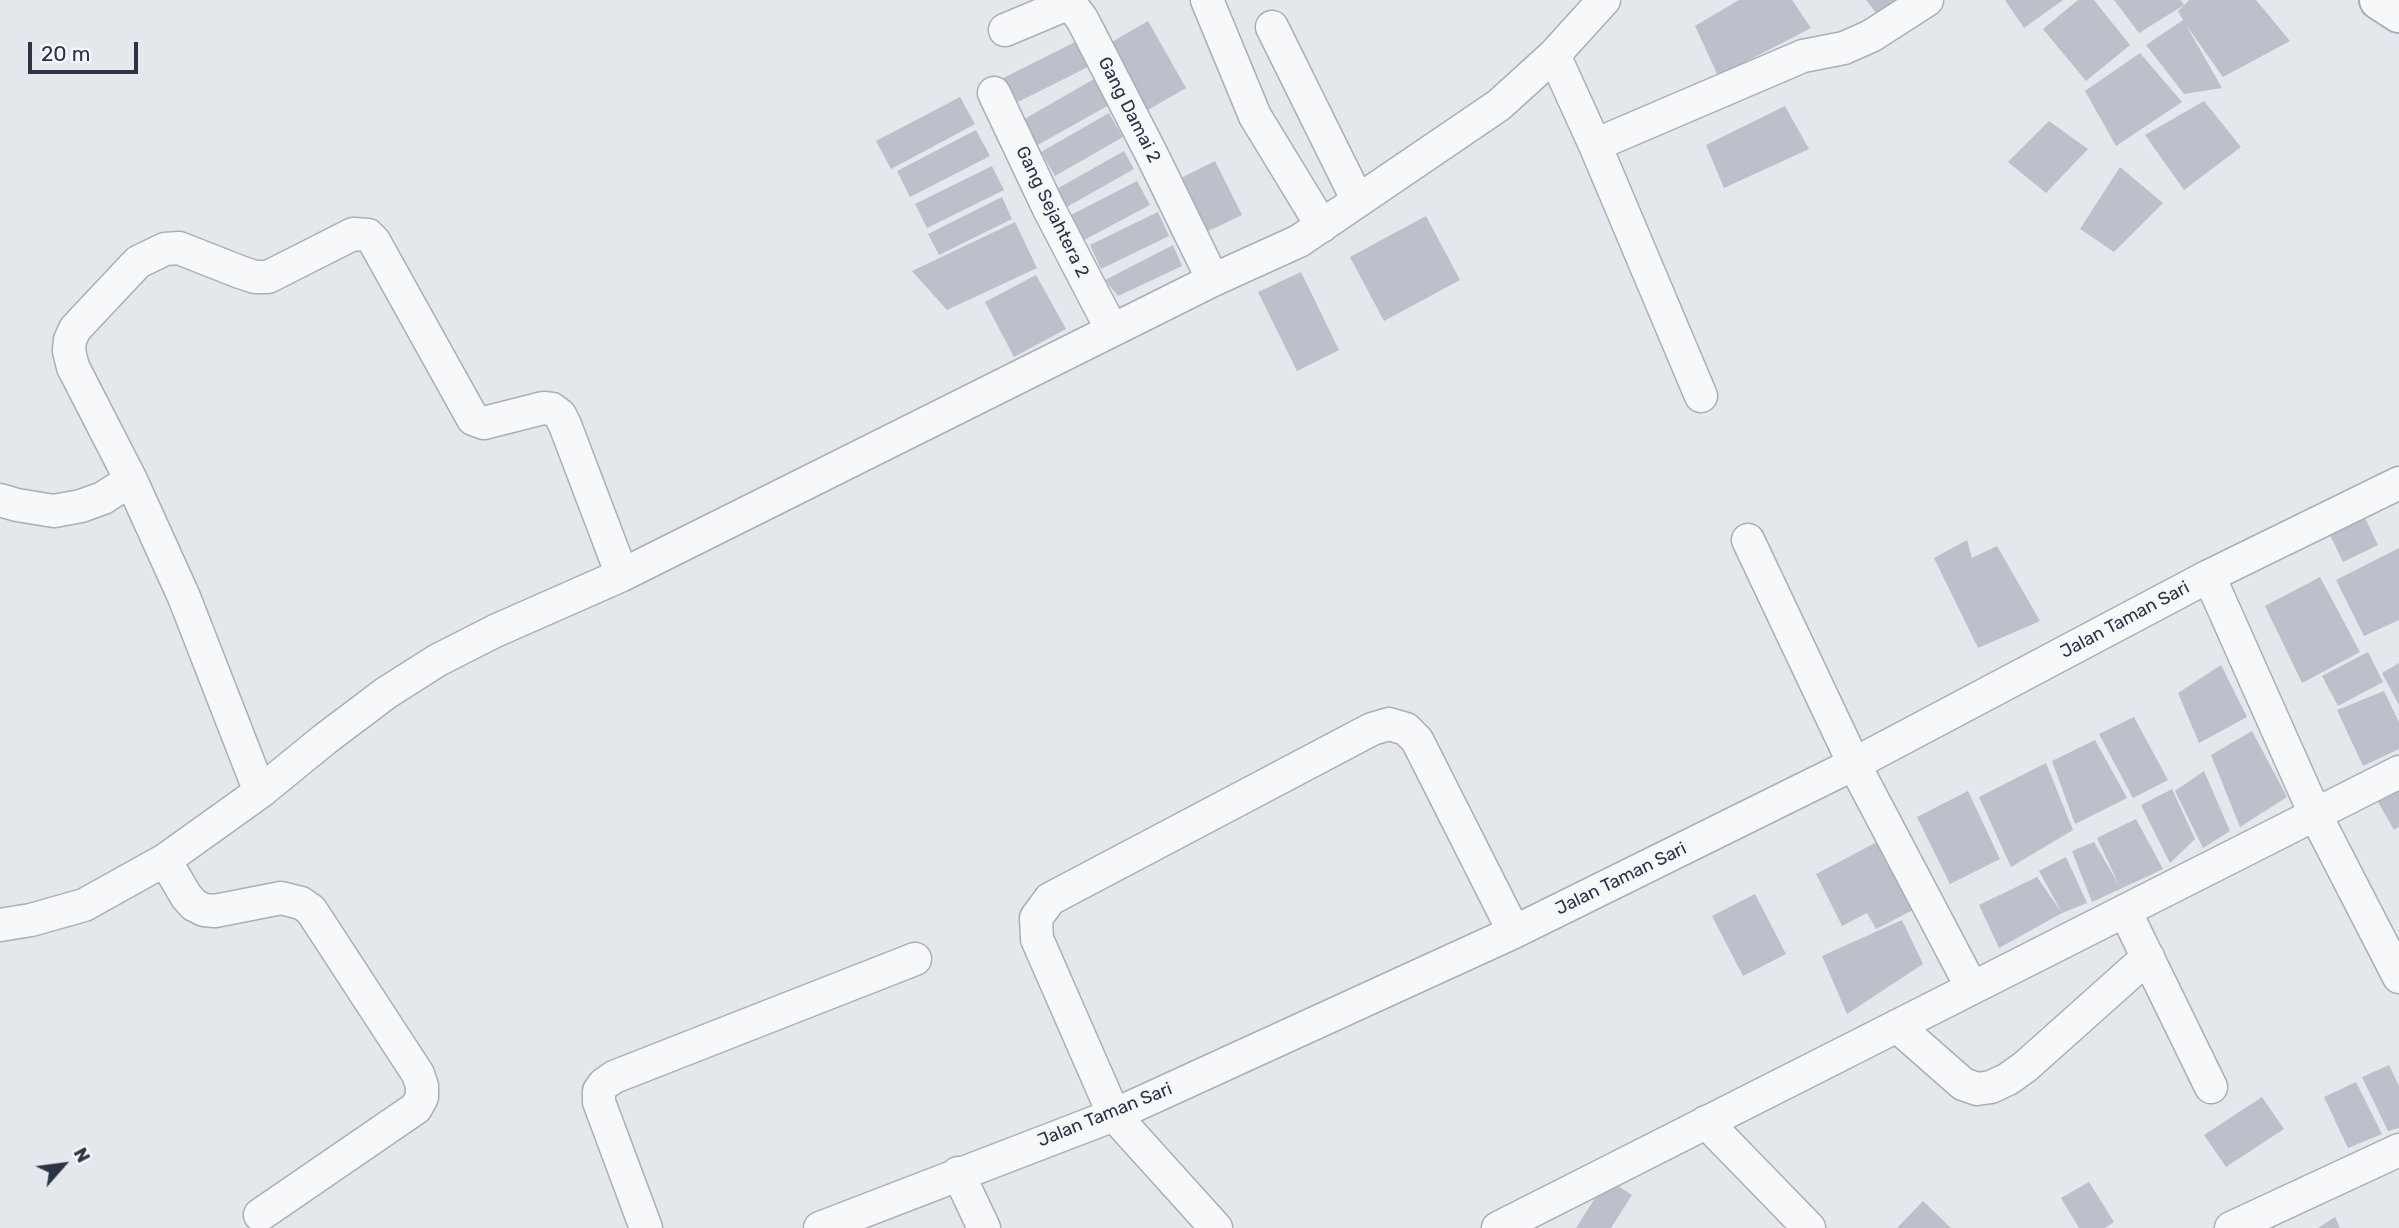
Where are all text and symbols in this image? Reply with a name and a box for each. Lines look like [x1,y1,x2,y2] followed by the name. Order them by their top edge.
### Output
[32,28,142,72] scale bar
[41,41,90,66] text: 20 m
[1093,53,1165,167] street label: Gang Damai 2
[1011,143,1093,281] street label: Gang Sejahtera 2
[2057,577,2193,663] street label: Jalan Taman Sari
[1552,838,1690,920] street label: Jalan Taman Sari
[1035,1078,1175,1152] street label: Jalan Taman Sari
[28,1130,98,1200] north arrow
[69,1143,95,1166] text: N

